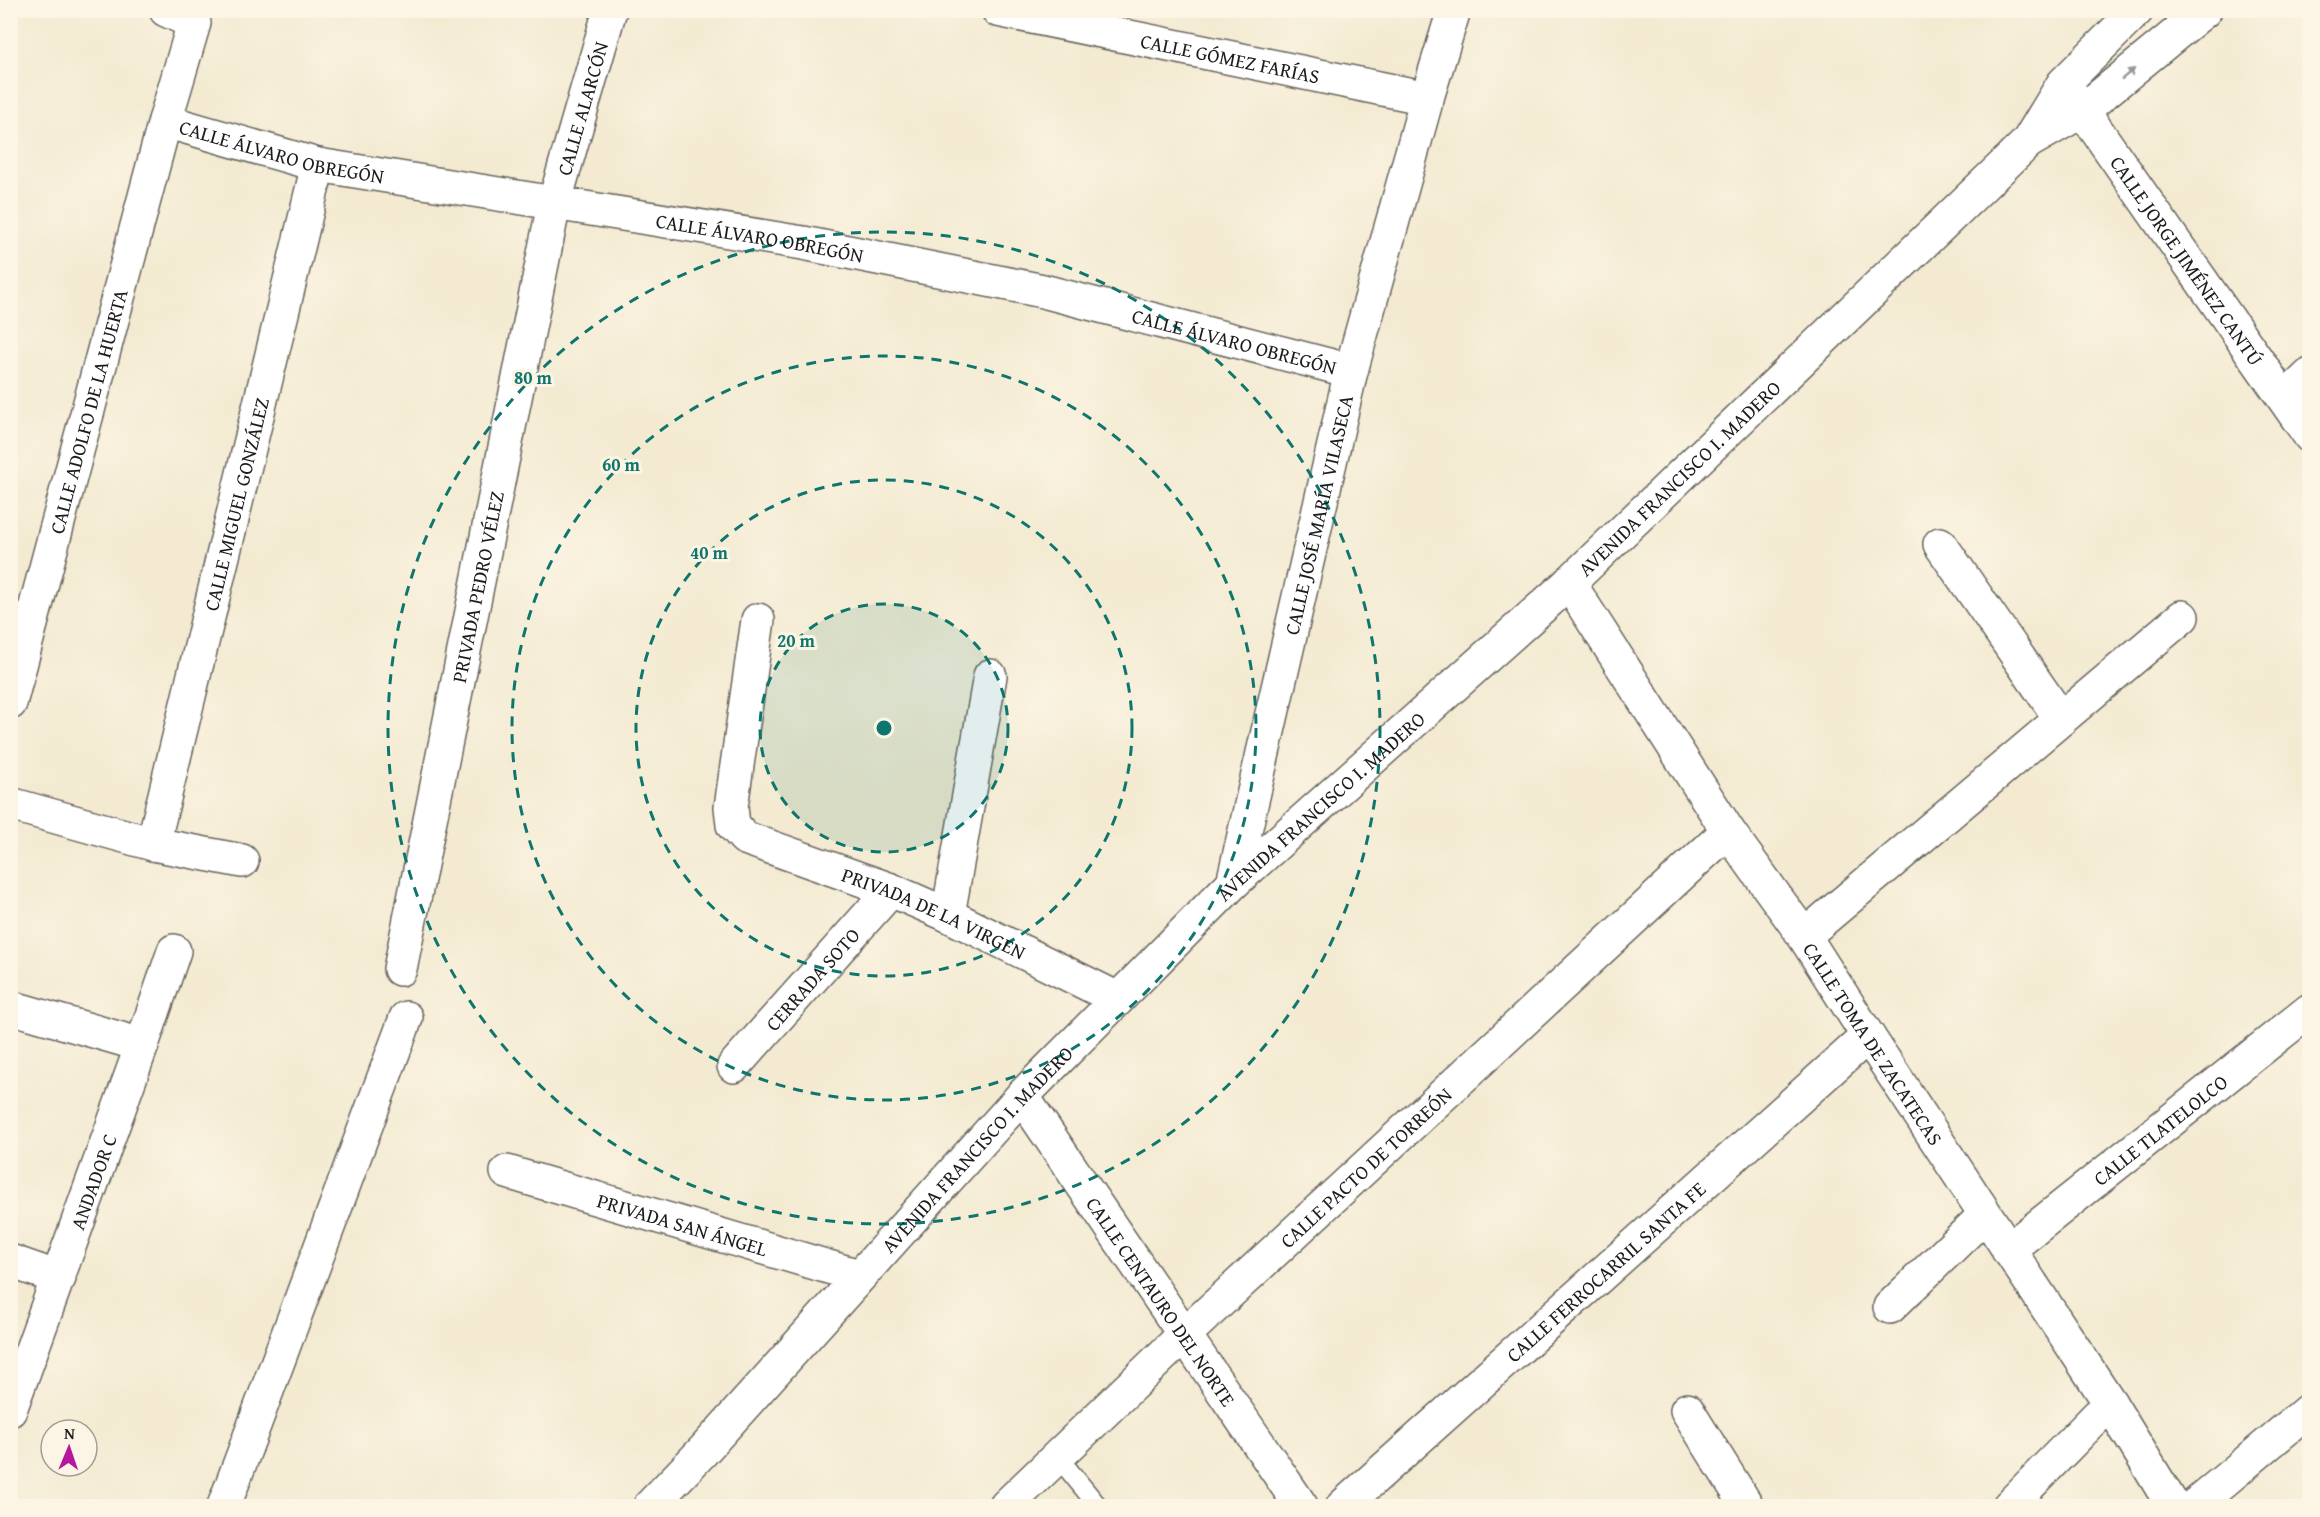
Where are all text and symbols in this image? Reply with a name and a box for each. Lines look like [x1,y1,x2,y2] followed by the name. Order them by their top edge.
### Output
[1138,25,1322,90] street label: CALLE GÓMEZ FARÍAS
[549,38,615,179] street label: CALLE ALARCÓN
[2120,68,2136,81] one-way arrow
[176,111,386,190] street label: CALLE ÁLVARO OBREGÓN
[2104,149,2271,371] street label: CALLE JORGE JIMÉNEZ CANTÚ
[654,205,866,269] street label: CALLE ÁLVARO OBREGÓN
[41,286,134,537] street label: CALLE ADOLFO DE LA HUERTA
[1129,300,1340,381] street label: CALLE ÁLVARO OBREGÓN
[514,364,553,391] text: 80 m
[1571,373,1787,582] street label: AVENIDA FRANCISCO I. MADERO
[1276,392,1360,638] street label: CALLE JOSÉ MARÍA VILASECA
[196,394,276,614] street label: CALLE MIGUEL GONZÁLEZ
[602,451,641,478] text: 60 m
[444,488,510,685] street label: PRIVADA PEDRO VÉLEZ
[690,539,729,566] text: 40 m
[777,627,816,654] text: 20 m
[1209,704,1431,907] street label: AVENIDA FRANCISCO I. MADERO
[874,718,894,738] centre of rings
[838,859,1031,966] street label: PRIVADA DE LA VIRGEN
[758,921,866,1037] street label: CERRADA SOTO
[1797,936,1950,1150] street label: CALLE TOMA DE ZACATECAS
[874,1039,1079,1259] street label: AVENIDA FRANCISCO I. MADERO
[2086,1067,2233,1192] street label: CALLE TLATELOLCO
[1273,1080,1458,1254] street label: CALLE PACTO DE TORREÓN
[62,1129,123,1233] street label: ANDADOR C
[1499,1174,1711,1368] street label: CALLE FERROCARRIL SANTA FE
[594,1185,771,1263] street label: PRIVADA SAN ÁNGEL
[1080,1191,1243,1411] street label: CALLE CENTAURO DEL NORTE
[39,1418,99,1478] north arrow
[64,1421,76,1445] text: N

